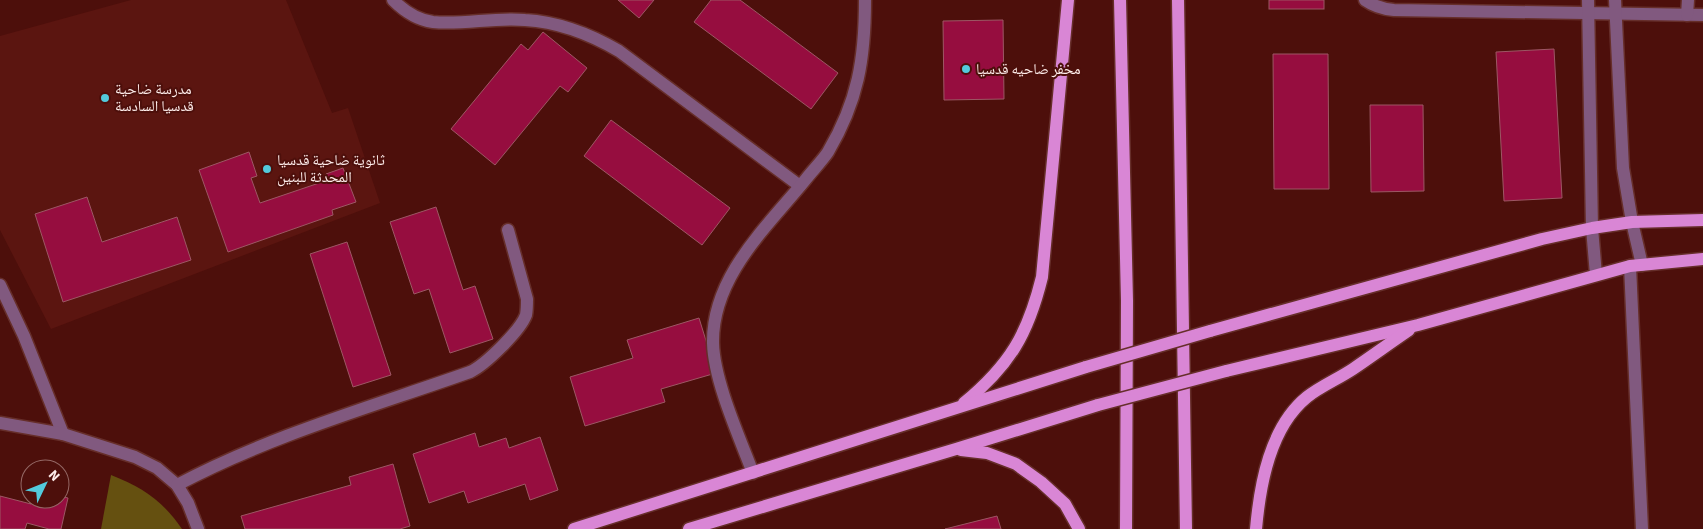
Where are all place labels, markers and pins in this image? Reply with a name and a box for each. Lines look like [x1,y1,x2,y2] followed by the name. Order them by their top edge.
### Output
[976,59,1081,80] place label: مخفر ضاحيه قدسيا
[960,63,972,75] marker: مخفر ضاحيه قدسيا
[115,79,194,117] place label: مدرسة ضاحية قدسيا السادسة
[99,92,111,104] marker: مدرسة ضاحية قدسيا السادسة
[277,150,385,188] place label: ثانوية ضاحية قدسيا المحدثة للبنين
[261,163,273,175] marker: ثانوية ضاحية قدسيا المحدثة للبنين

